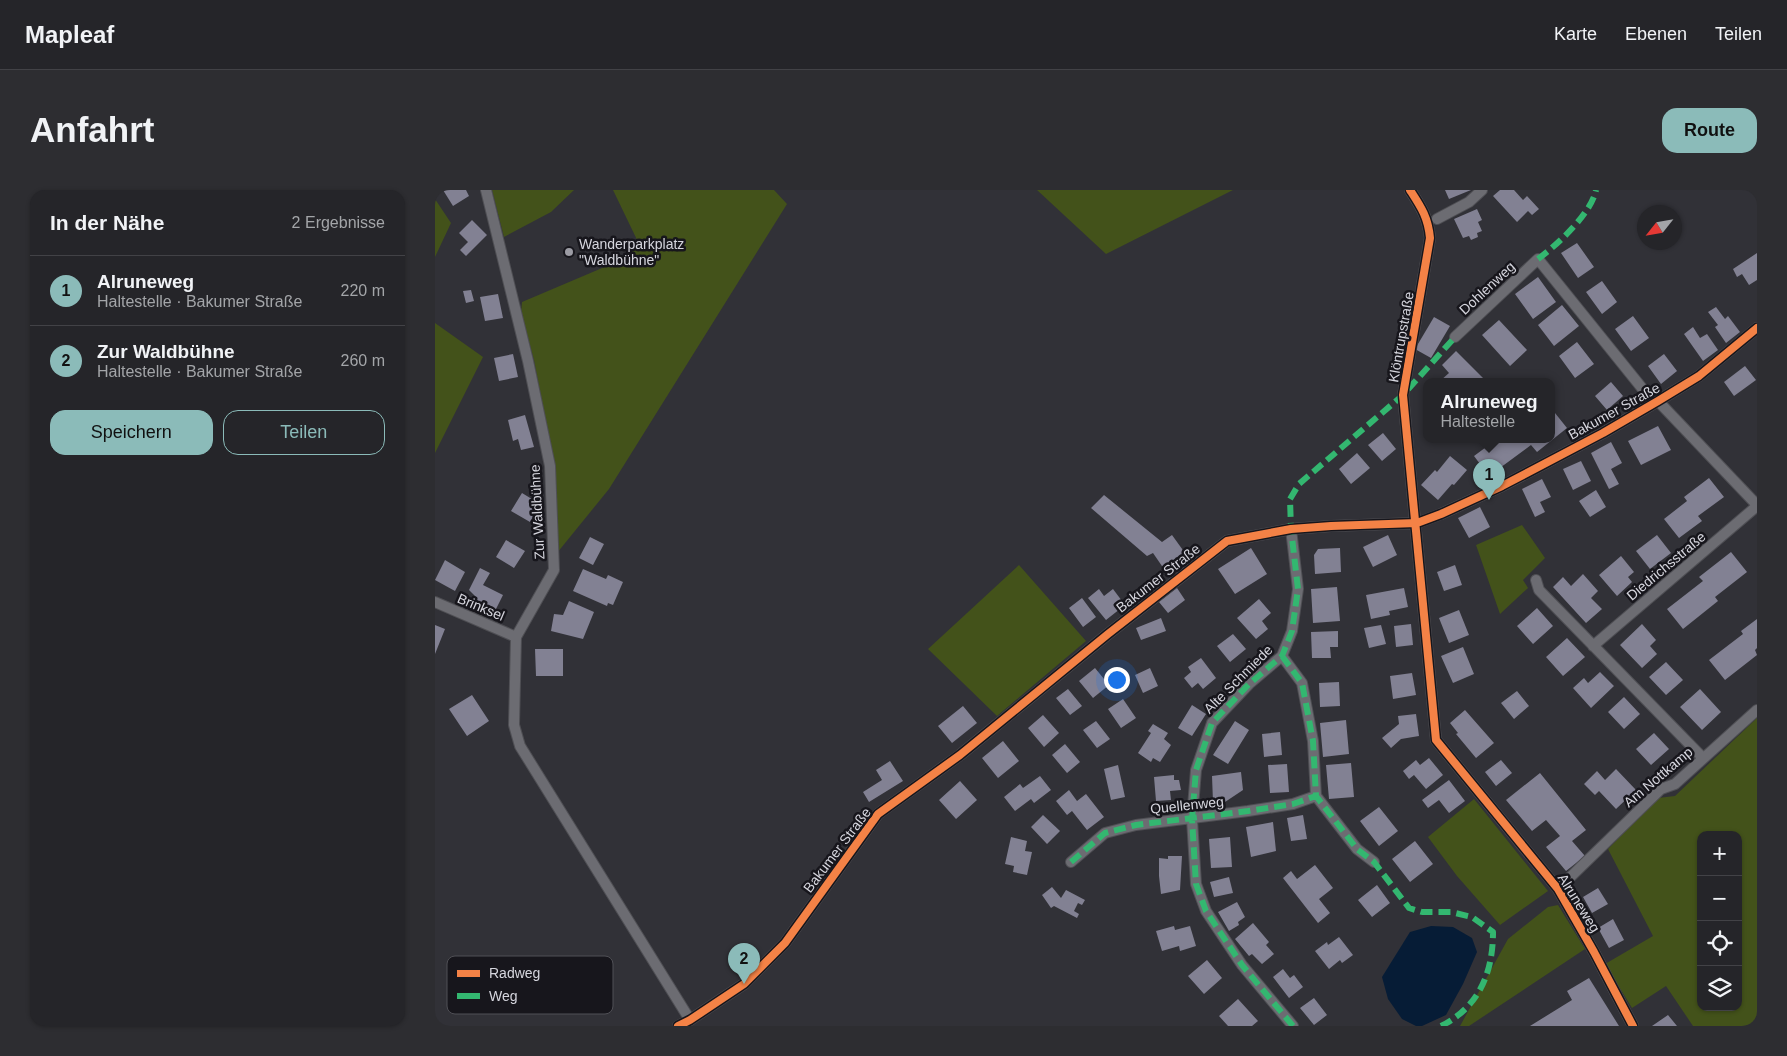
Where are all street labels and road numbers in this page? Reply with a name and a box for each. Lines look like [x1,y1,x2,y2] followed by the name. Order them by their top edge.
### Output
[1456,258,1518,318] street label: Dohlenweg
[1385,290,1417,384] street label: Klöntrupstraße
[1566,379,1663,443] street label: Bakumer Straße
[527,464,547,560] street label: Zur Waldbühne
[1623,528,1709,604] street label: Diedrichsstraße
[1113,540,1203,616] street label: Bakumer Straße
[455,590,507,624] street label: Brinksel
[1200,641,1276,717] street label: Alte Schmiede
[1620,743,1696,810] street label: Am Nottkamp
[1149,793,1225,817] street label: Quellenweg
[800,804,874,896] street label: Bakumer Straße
[1555,871,1603,935] street label: Alruneweg

